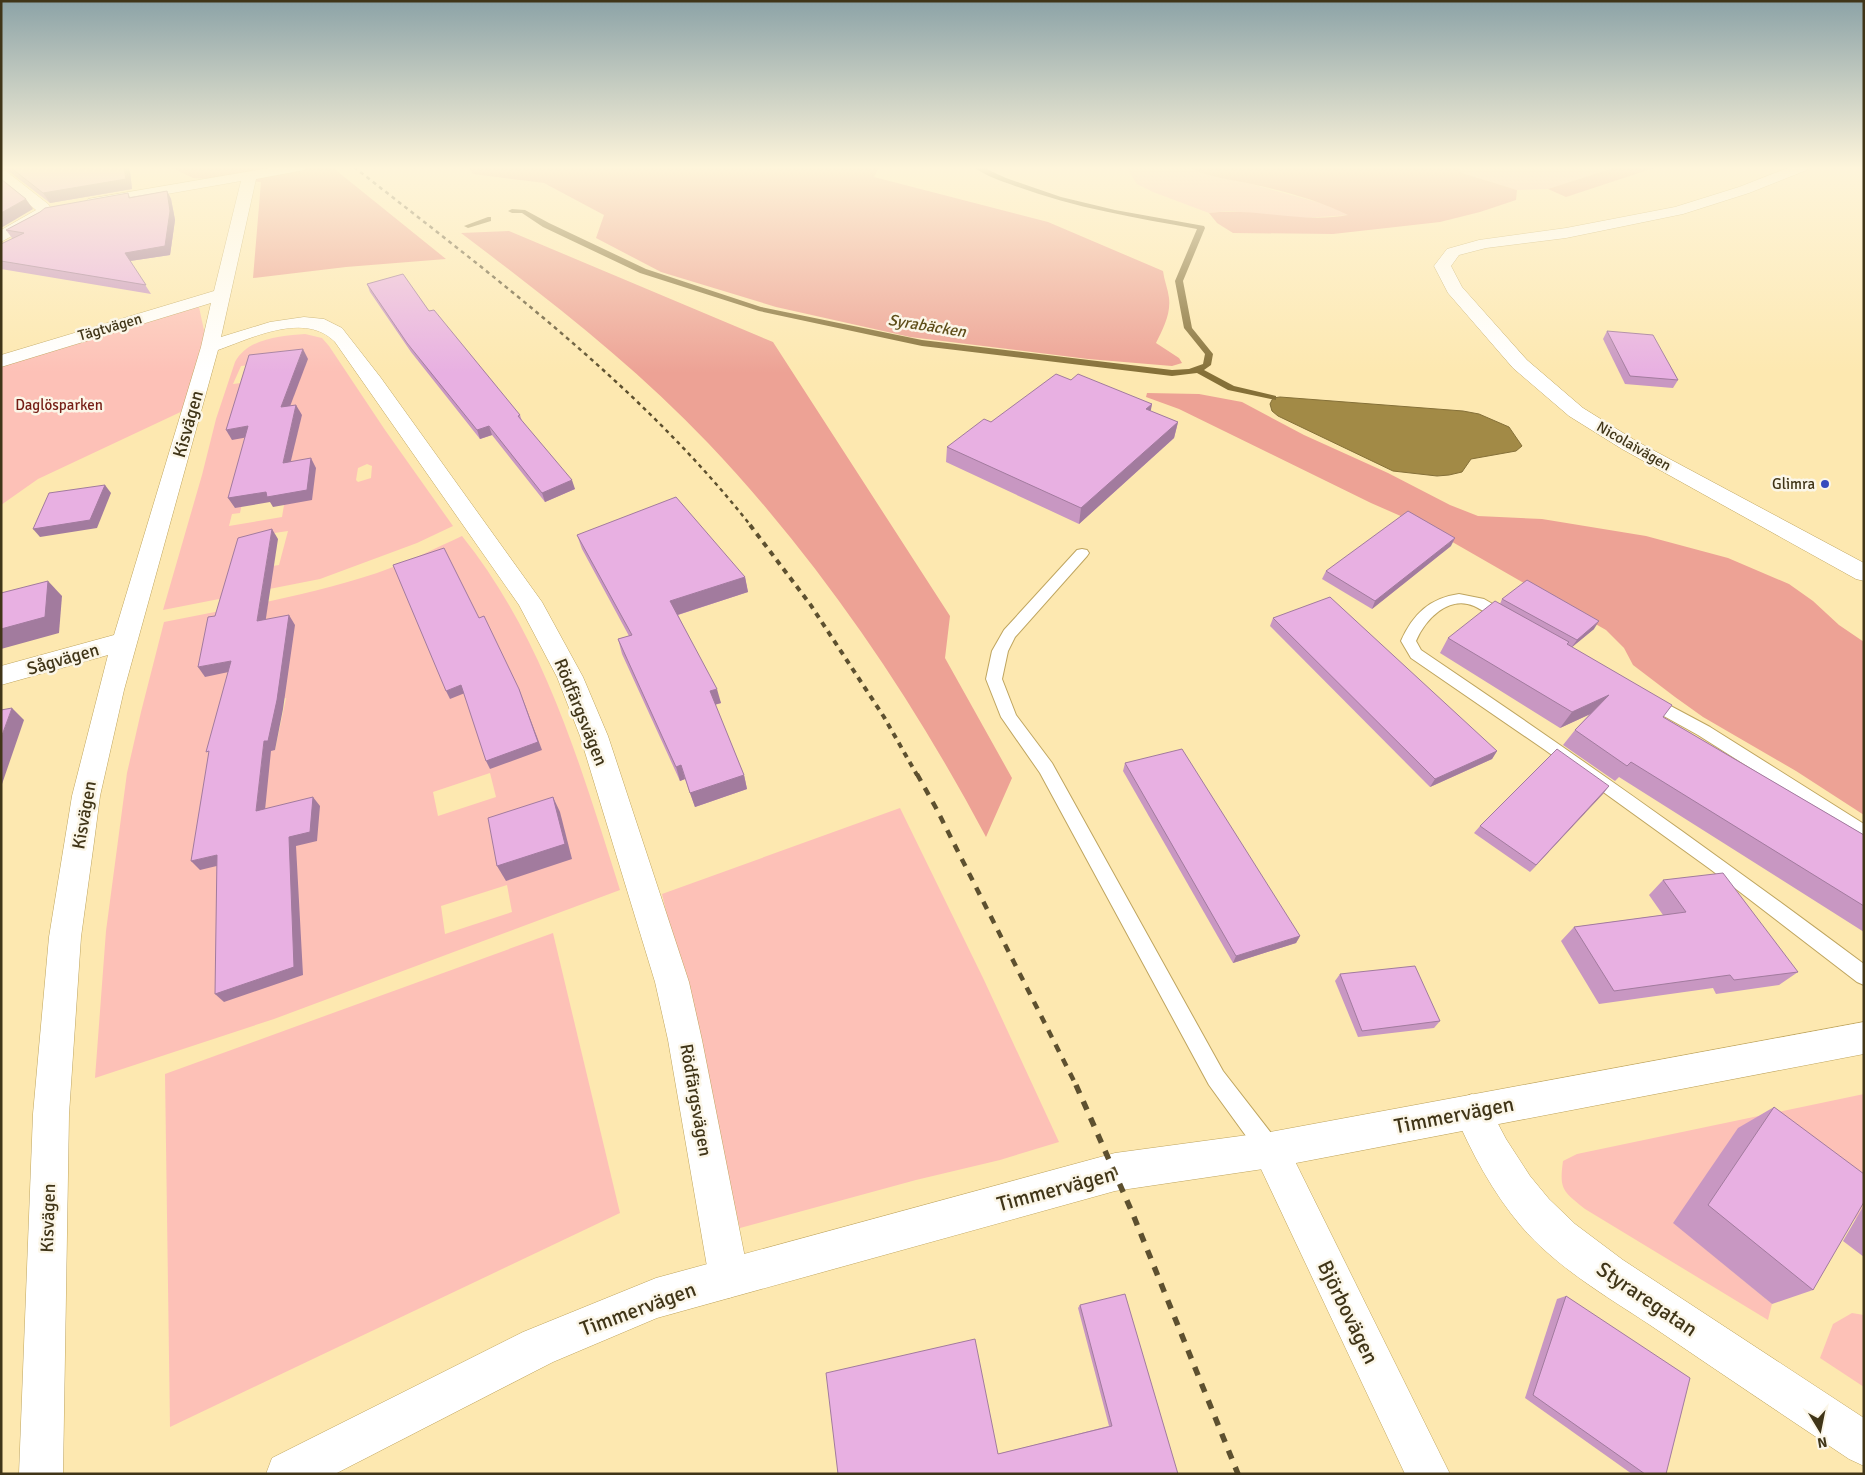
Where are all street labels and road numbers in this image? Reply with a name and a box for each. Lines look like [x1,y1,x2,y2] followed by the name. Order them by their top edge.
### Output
[76,309,144,345] street label: Tägtvägen
[168,388,208,460] street label: Kisvägen
[1594,417,1674,475] street label: Nicolaivägen
[24,638,102,680] street label: Sågvägen
[549,655,613,769] street label: Rödfärgsvägen
[67,779,101,851] street label: Kisvägen
[675,1042,717,1158] street label: Rödfärgsvägen
[1392,1091,1516,1139] street label: Timmervägen
[994,1161,1118,1217] street label: Timmervägen
[36,1183,60,1253] street label: Kisvägen
[1312,1256,1384,1368] street label: Björbovägen
[1592,1256,1702,1342] street label: Styraregatan
[576,1276,700,1342] street label: Timmervägen

